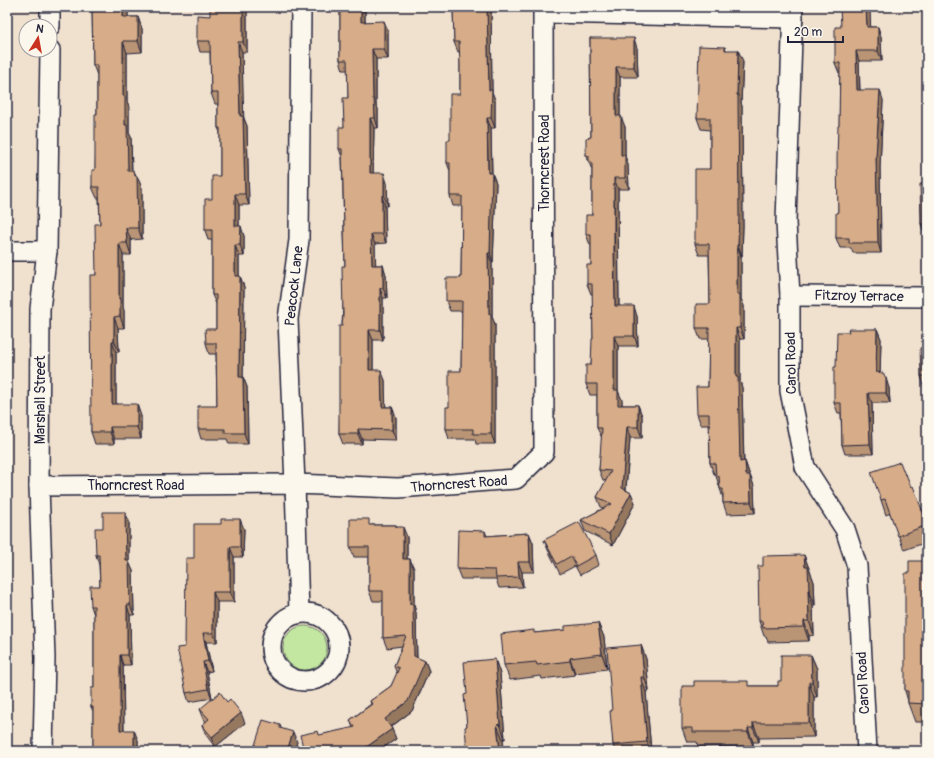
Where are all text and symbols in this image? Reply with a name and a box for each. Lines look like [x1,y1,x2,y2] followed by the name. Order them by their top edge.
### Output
[18,18,58,58] north arrow
[788,18,843,44] scale bar
[35,22,45,36] text: N
[794,25,823,40] text: 20 m
[536,114,553,212] street label: Thorncrest Road
[281,245,307,327] street label: Peacock Lane
[814,287,904,305] street label: Fitzroy Terrace
[782,331,800,395] street label: Carol Road
[32,355,49,444] street label: Marshall Street
[410,472,508,496] street label: Thorncrest Road
[87,477,185,494] street label: Thorncrest Road
[853,651,873,715] street label: Carol Road

